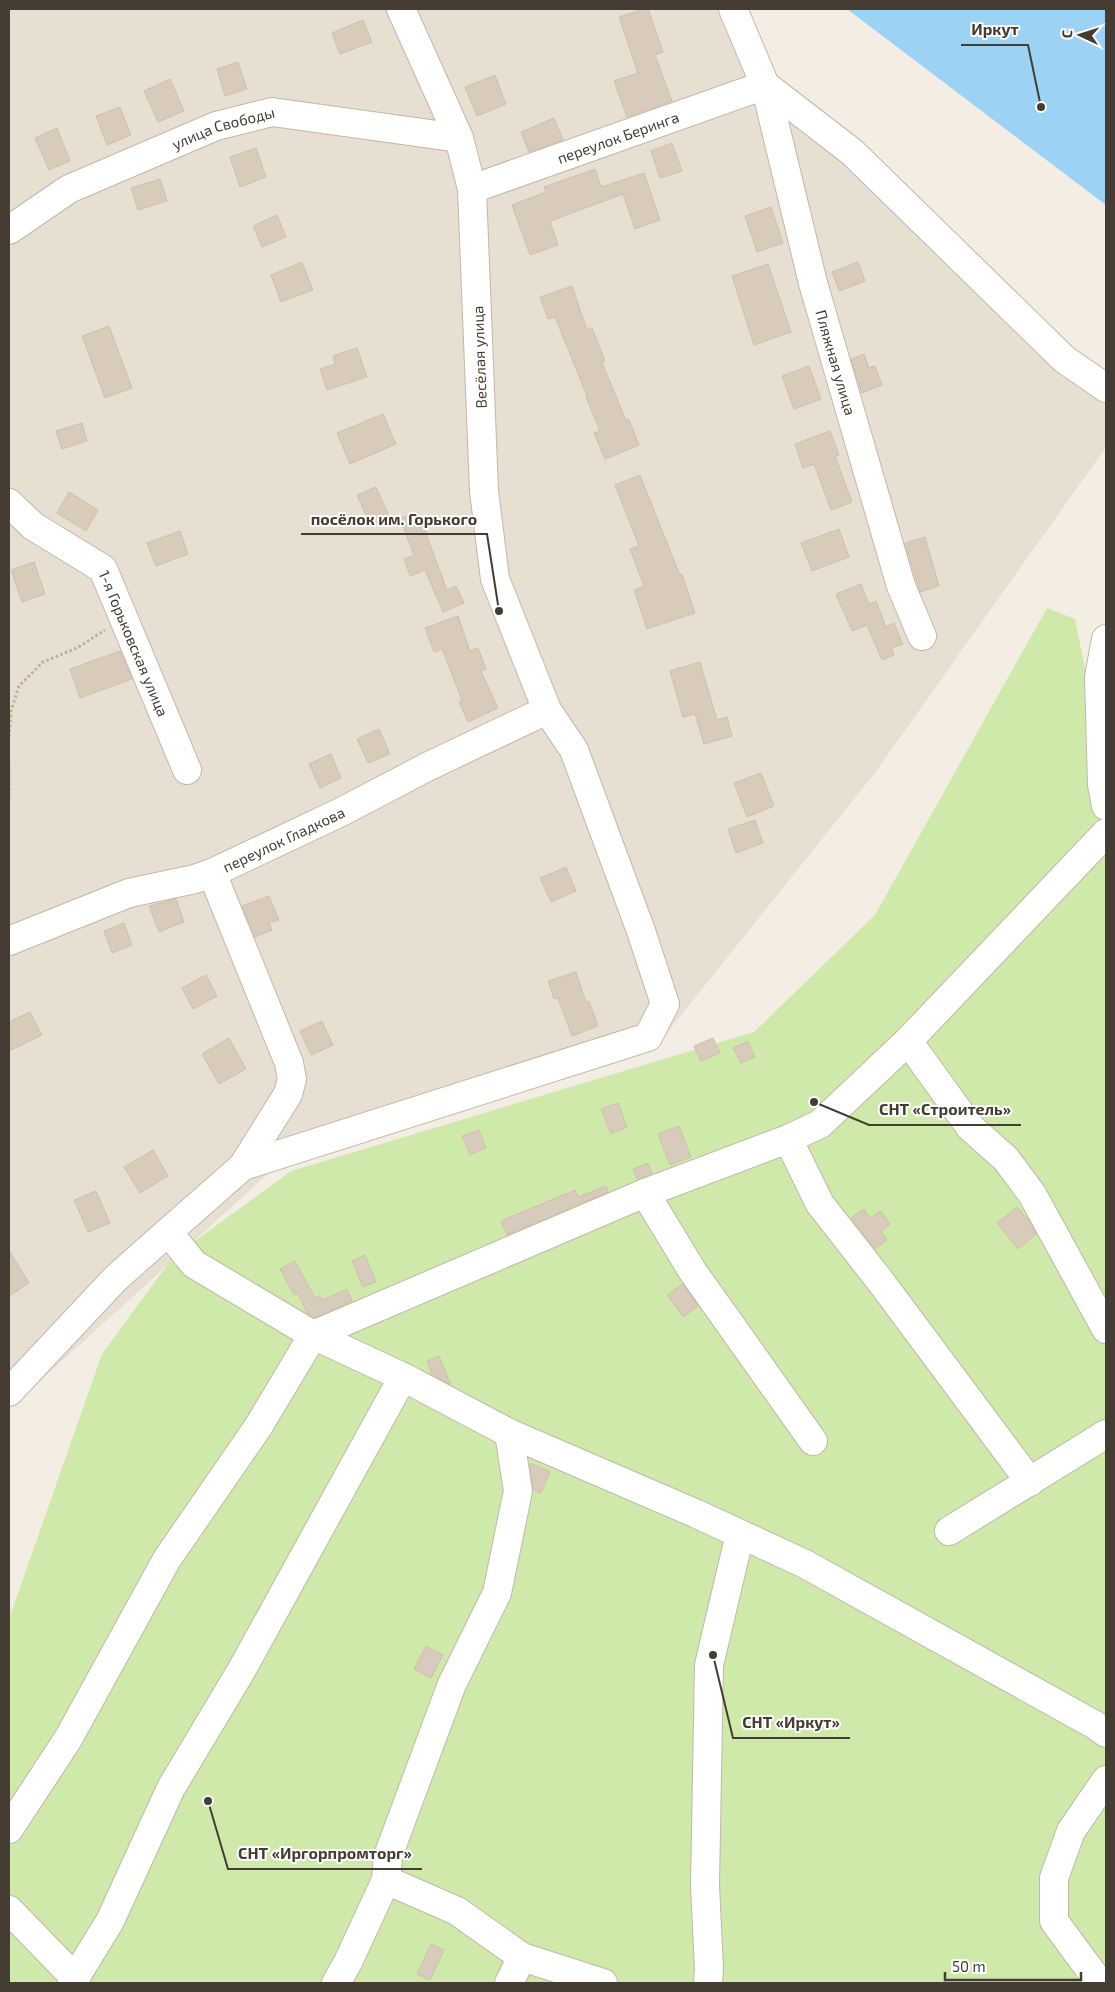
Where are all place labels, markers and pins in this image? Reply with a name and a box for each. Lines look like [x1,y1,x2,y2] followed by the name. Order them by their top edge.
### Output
[961,14,1028,45] callout: Иркут
[301,503,487,534] callout: посёлок им. Горького
[869,1094,1021,1125] callout: СНТ «Строитель»
[733,1707,850,1738] callout: СНТ «Иркут»
[228,1838,422,1869] callout: СНТ «Иргорпромторг»

